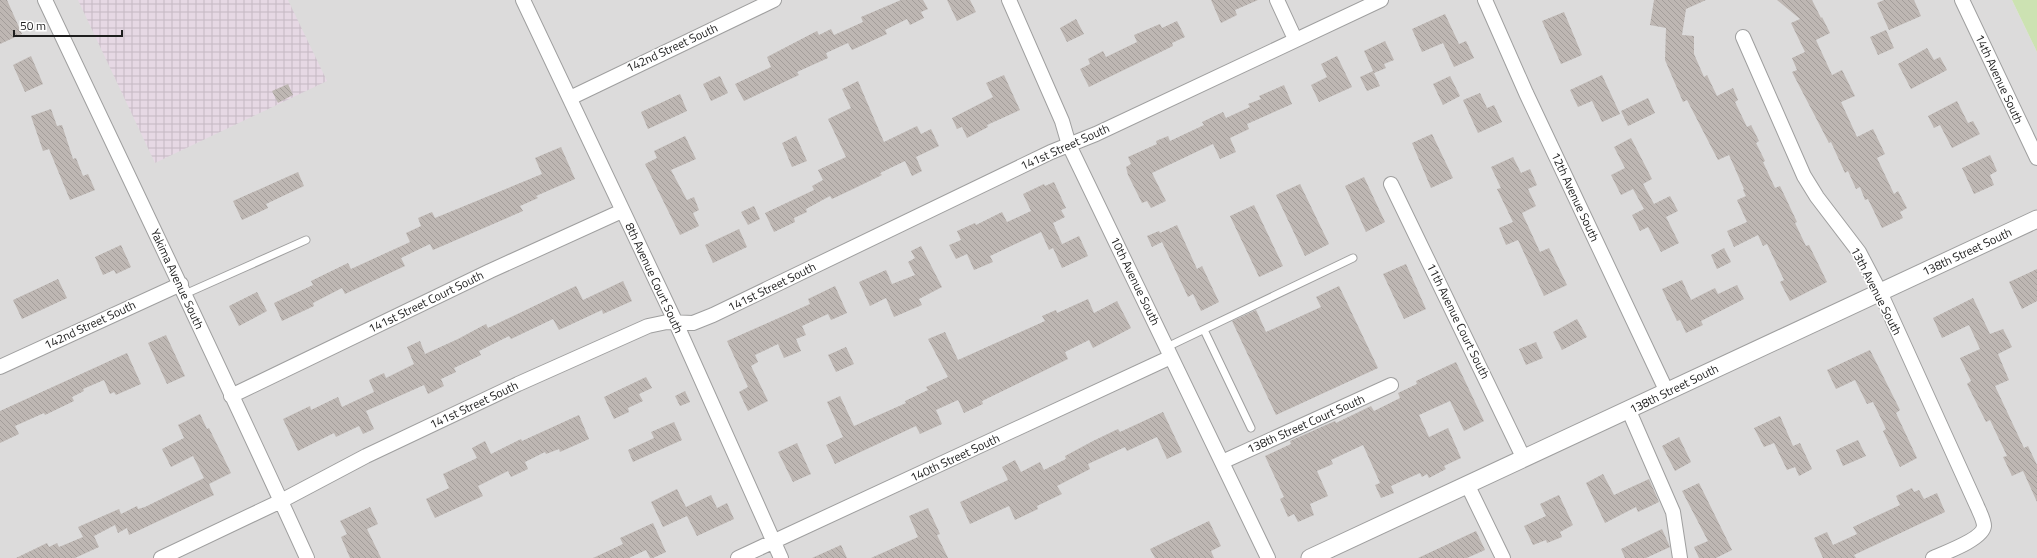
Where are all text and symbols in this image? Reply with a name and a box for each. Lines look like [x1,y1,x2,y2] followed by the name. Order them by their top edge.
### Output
[14,12,122,38] scale bar
[20,16,46,35] text: 50 m
[623,18,721,77] street label: 142nd Street South
[1970,31,2029,127] street label: 14th Avenue South
[1017,118,1113,175] street label: 141st Street South
[1546,149,1605,245] street label: 12th Avenue South
[620,219,688,336] street label: 8th Avenue Court South
[1919,222,2015,281] street label: 138th Street South
[146,225,209,332] street label: Yakima Avenue South
[1106,233,1165,328] street label: 10th Avenue South
[1846,243,1907,338] street label: 13th Avenue South
[724,257,819,316] street label: 141st Street South
[1422,260,1495,382] street label: 11th Avenue Court South
[365,265,487,338] street label: 141st Street Court South
[41,295,139,354] street label: 142nd Street South
[1626,359,1721,418] street label: 138th Street South
[426,376,521,433] street label: 141st Street South
[1244,389,1368,458] street label: 138th Street Court South
[907,428,1003,487] street label: 140th Street South

